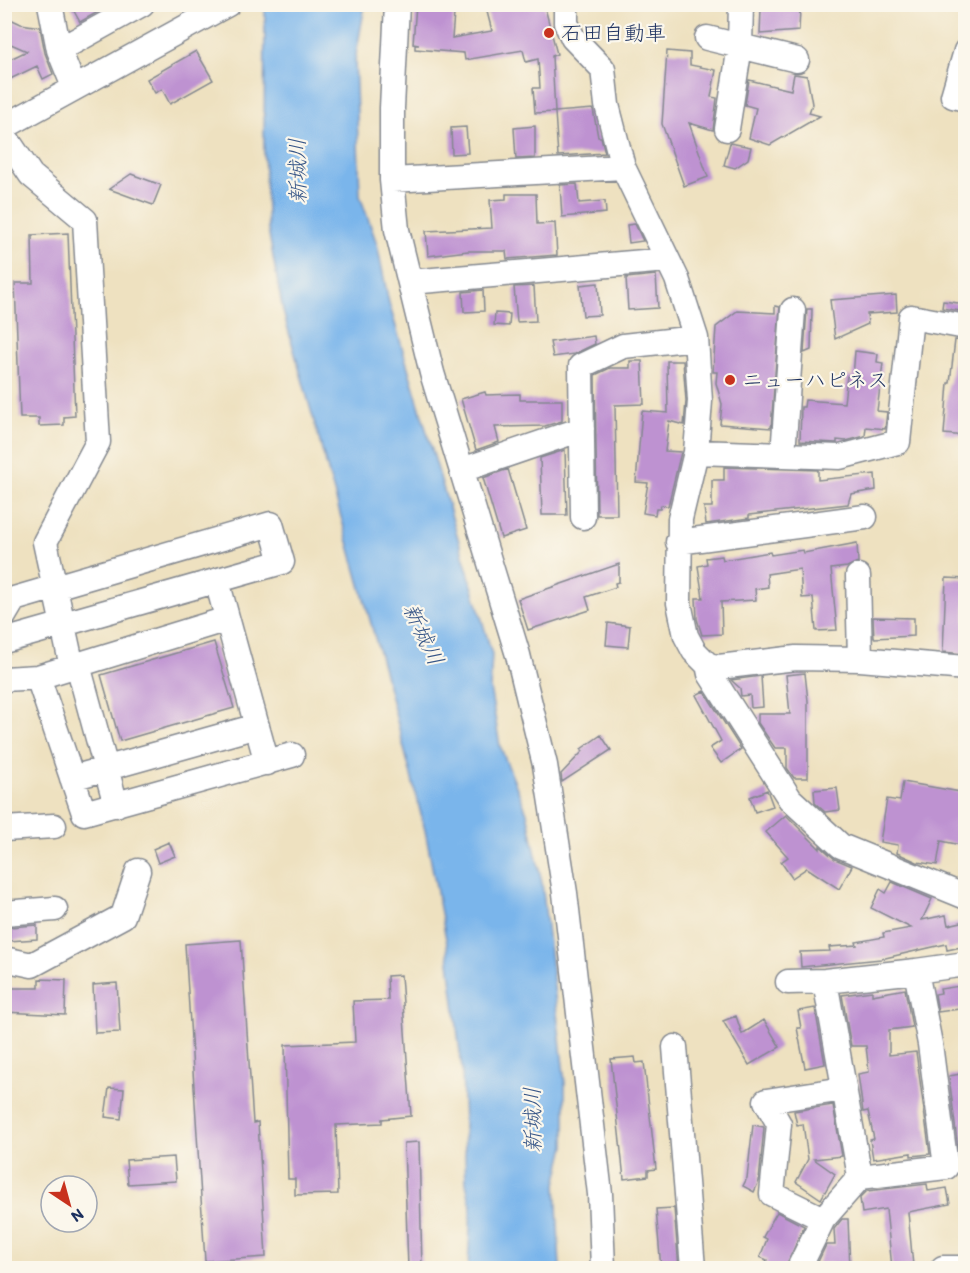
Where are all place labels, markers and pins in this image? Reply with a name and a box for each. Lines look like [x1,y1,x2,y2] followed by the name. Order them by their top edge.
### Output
[561,20,666,45] place label: 石田自動車
[542,26,556,40] marker: 石田自動車
[742,367,889,392] place label: ニューハピネス
[723,373,737,387] marker: ニューハピネス

